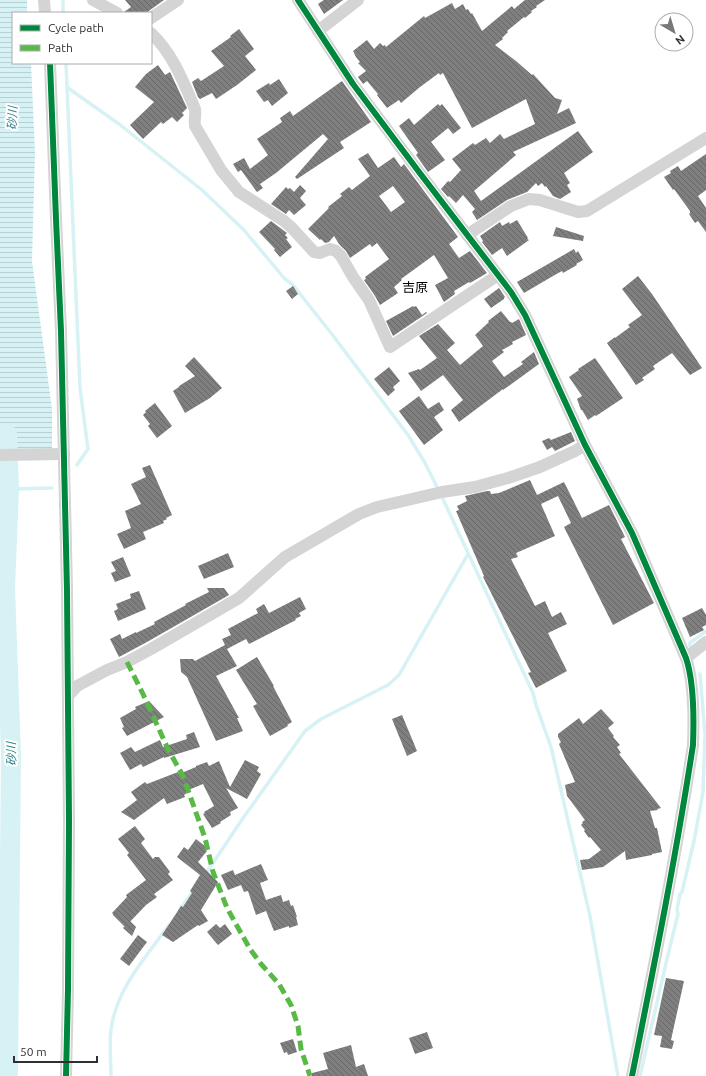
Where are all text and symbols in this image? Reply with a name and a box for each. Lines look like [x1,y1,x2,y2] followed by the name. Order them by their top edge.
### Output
[12,12,152,64] legend
[654,12,694,52] north arrow
[48,21,104,34] text: Cycle path
[673,33,687,47] text: N
[48,41,73,54] text: Path
[5,104,19,130] water label: 砂川
[402,280,428,294] district label: 吉原
[4,740,18,766] water label: 砂川
[14,1038,97,1064] scale bar
[20,1045,47,1058] text: 50 m

